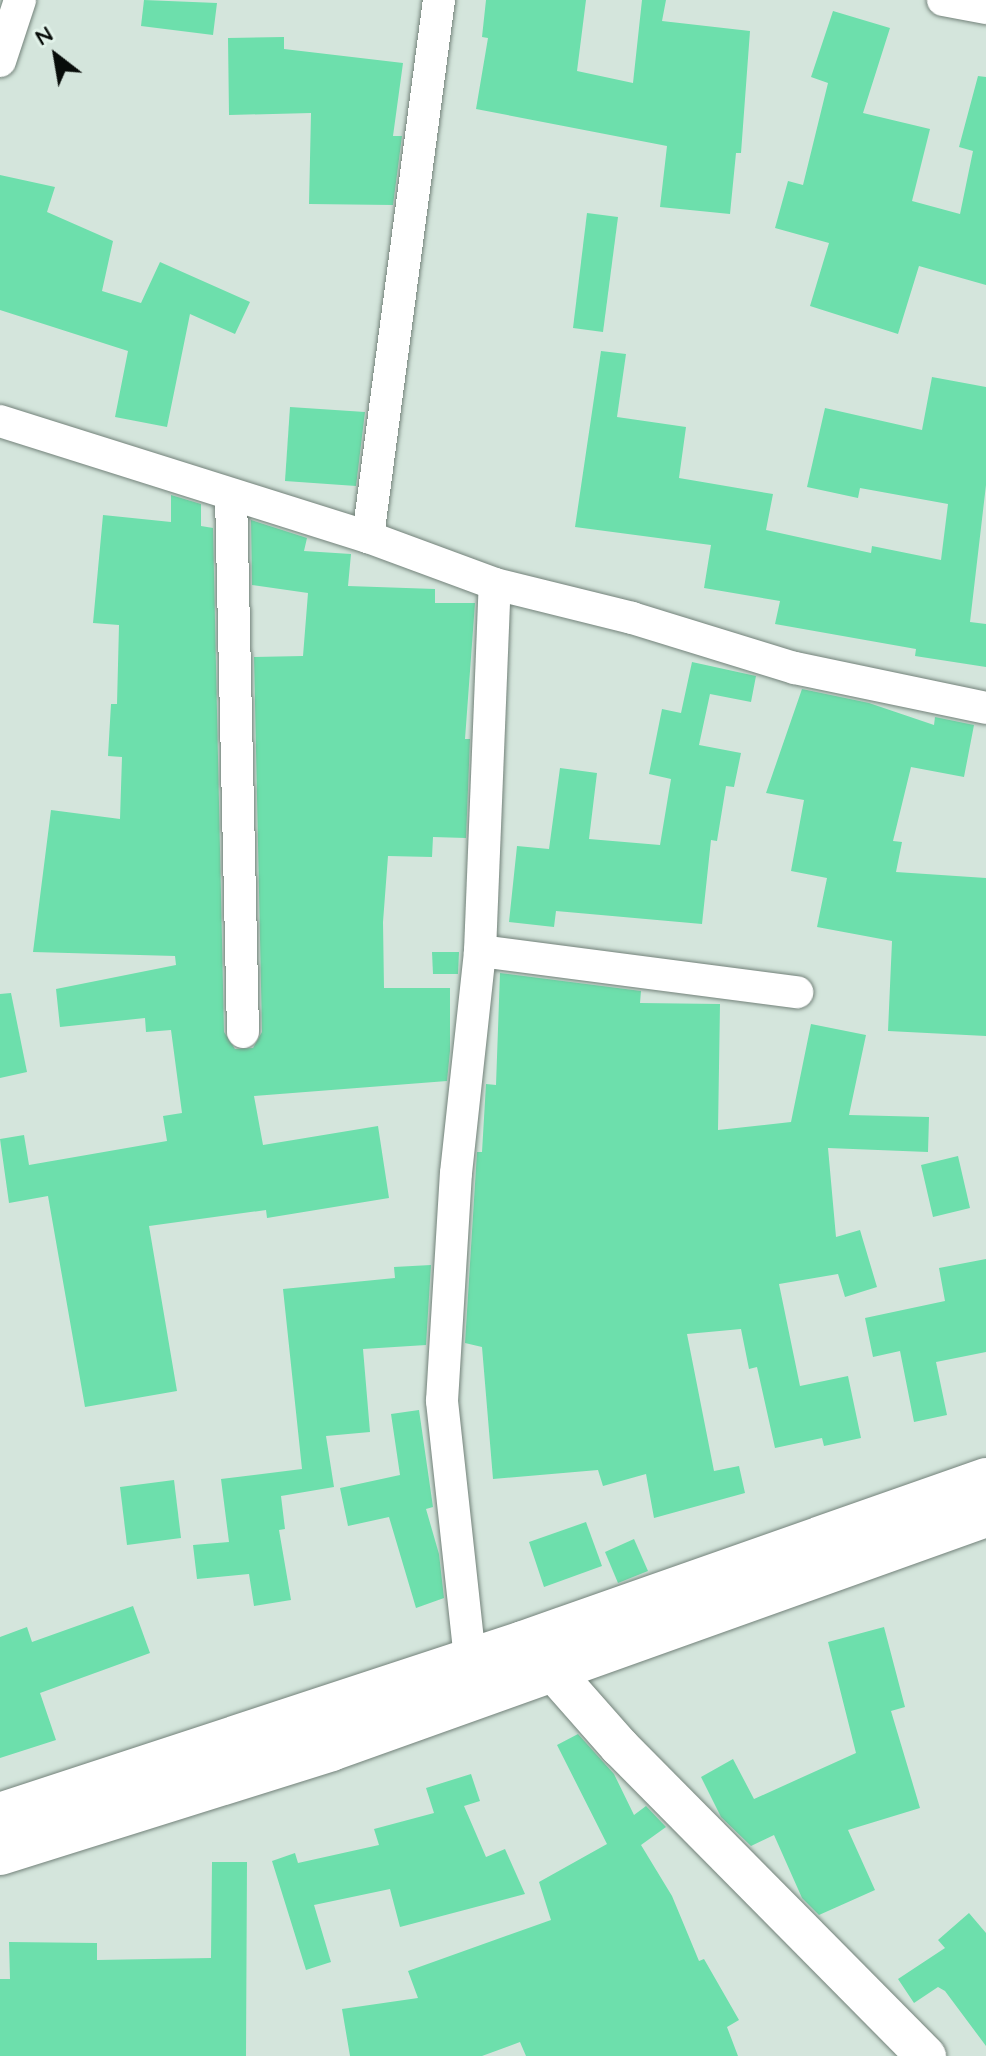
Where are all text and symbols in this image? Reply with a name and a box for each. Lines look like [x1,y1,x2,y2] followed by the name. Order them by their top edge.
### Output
[16,16,96,96] north arrow
[29,19,58,52] text: N

